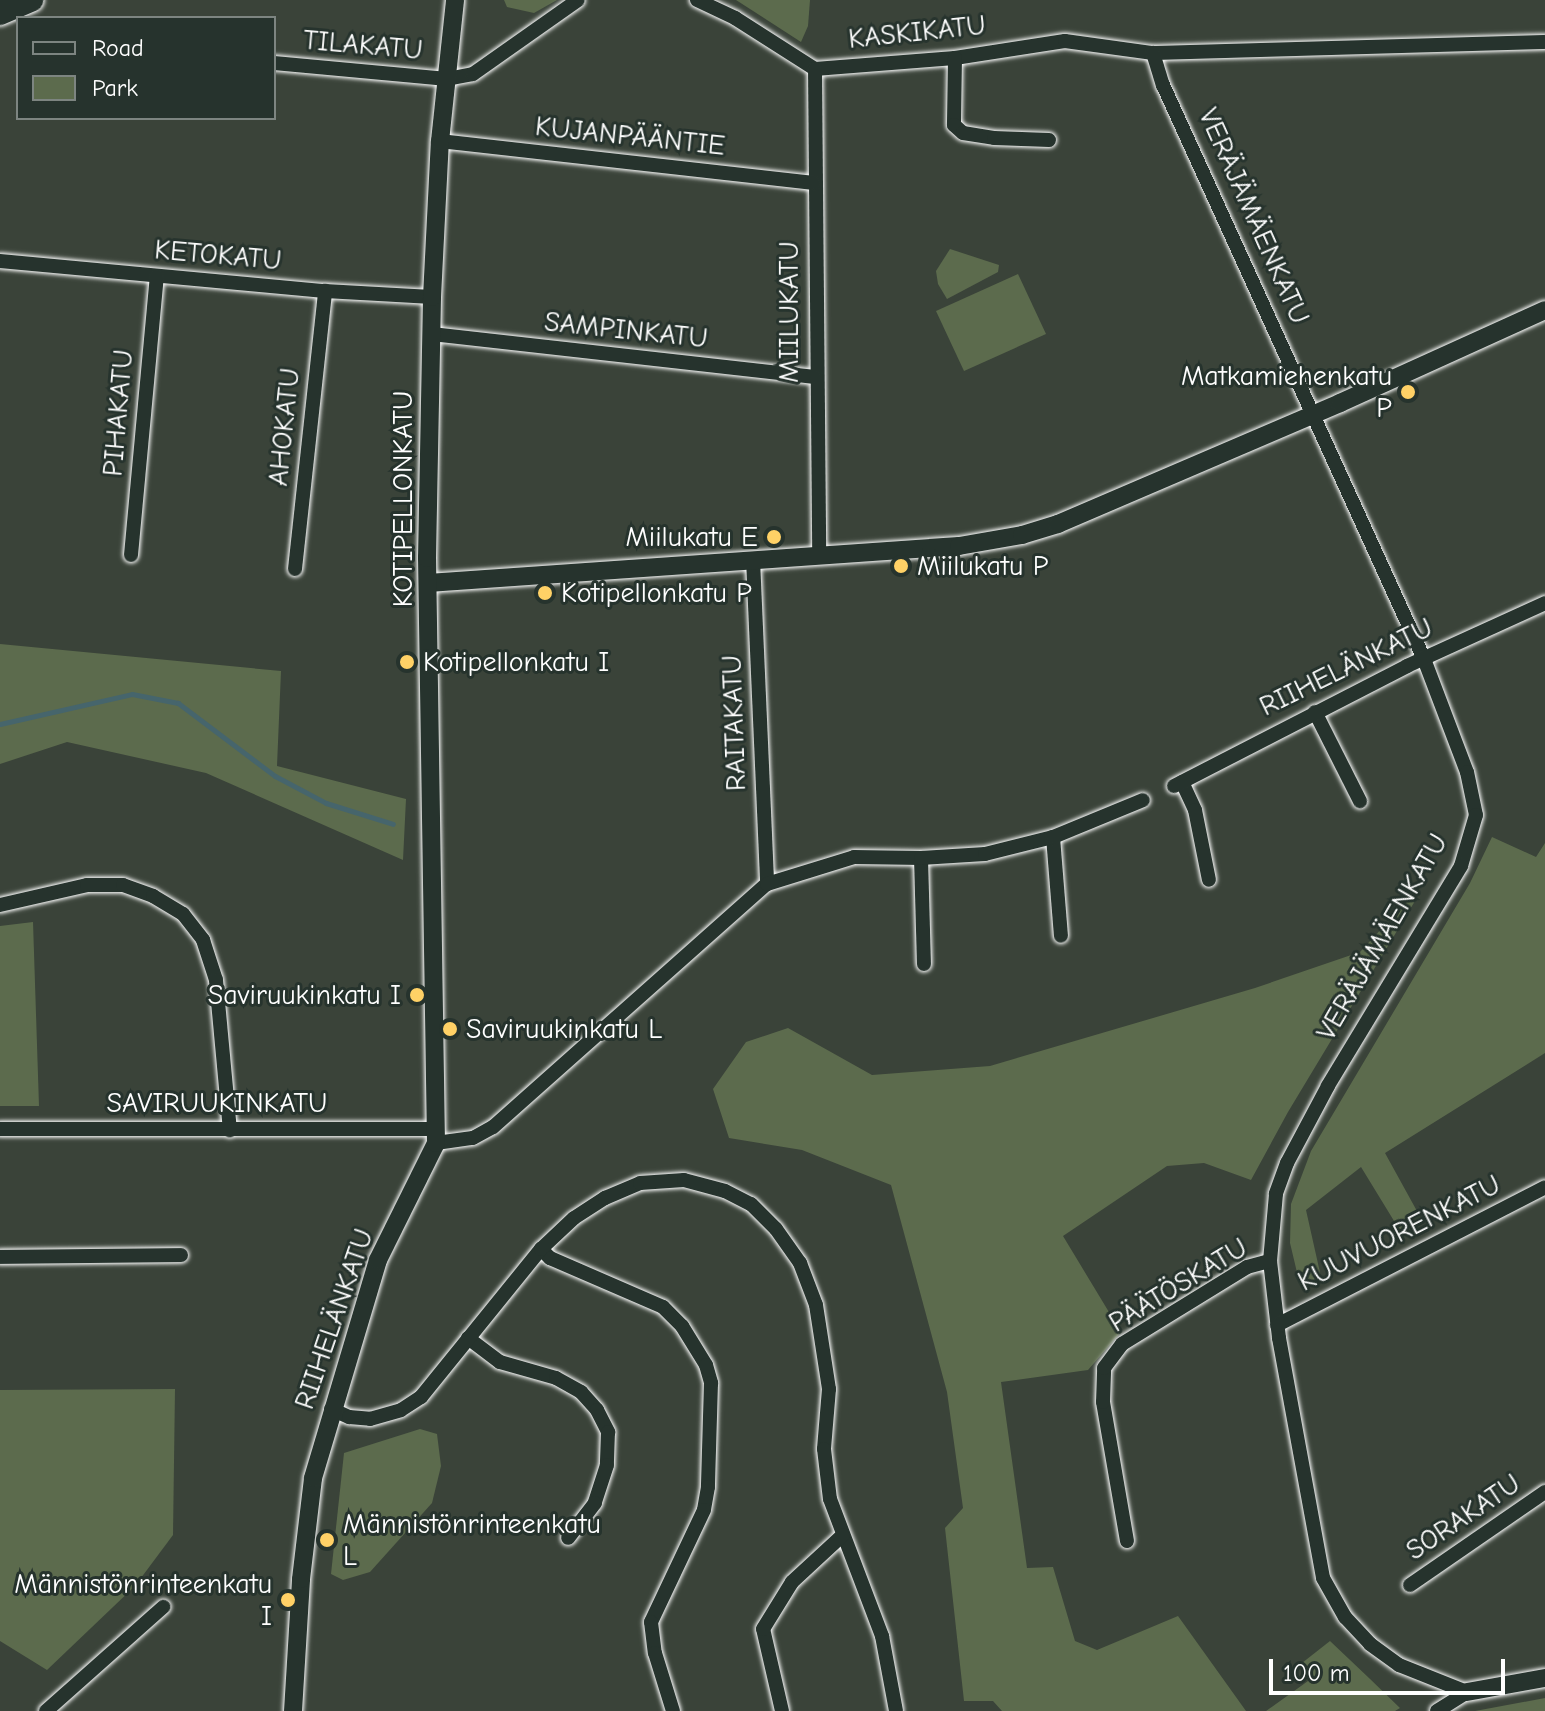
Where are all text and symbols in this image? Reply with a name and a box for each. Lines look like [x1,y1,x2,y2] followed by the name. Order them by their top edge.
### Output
[847,8,987,56] street label: KASKIKATU
[16,16,276,120] legend
[302,23,424,67] street label: TILAKATU
[92,34,144,62] text: Road
[92,74,138,102] text: Park
[1191,103,1317,329] street label: VERÄJÄMÄENKATU
[534,109,726,163] street label: KUJANPÄÄNTIE
[153,233,283,277] street label: KETOKATU
[772,241,806,383] street label: MIILUKATU
[543,305,709,355] street label: SAMPINKATU
[96,348,140,478] street label: PIHAKATU
[1181,359,1392,425] place label: Matkamiehenkatu P
[261,366,307,488] street label: AHOKATU
[1399,383,1417,401] marker: Matkamiehenkatu P
[386,391,420,607] street label: KOTIPELLONKATU
[625,520,758,554] place label: Miilukatu E
[765,528,783,546] marker: Miilukatu E
[917,549,1048,583] place label: Miilukatu P
[892,557,910,575] marker: Miilukatu P
[561,576,752,610] place label: Kotipellonkatu P
[536,584,554,602] marker: Kotipellonkatu P
[1254,611,1438,723] street label: RIIHELÄNKATU
[423,645,609,679] place label: Kotipellonkatu I
[398,653,416,671] marker: Kotipellonkatu I
[715,654,753,792] street label: RAITAKATU
[1309,828,1455,1046] street label: VERÄJÄMÄENKATU
[208,978,401,1012] place label: Saviruukinkatu I
[408,986,426,1004] marker: Saviruukinkatu I
[466,1012,662,1046] place label: Saviruukinkatu L
[441,1020,459,1038] marker: Saviruukinkatu L
[107,1086,327,1120] street label: SAVIRUUKINKATU
[1292,1168,1506,1298] street label: KUUVUORENKATU
[287,1225,381,1413] street label: RIIHELÄNKATU
[1103,1231,1253,1339] street label: PÄÄTÖSKATU
[1400,1467,1526,1567] street label: SORAKATU
[343,1507,601,1573] place label: Männistönrinteenkatu L
[318,1531,336,1549] marker: Männistönrinteenkatu L
[14,1567,272,1633] place label: Männistönrinteenkatu I
[279,1591,297,1609] marker: Männistönrinteenkatu I
[1273,1643,1509,1693] scale bar
[1283,1659,1350,1687] text: 100 m

